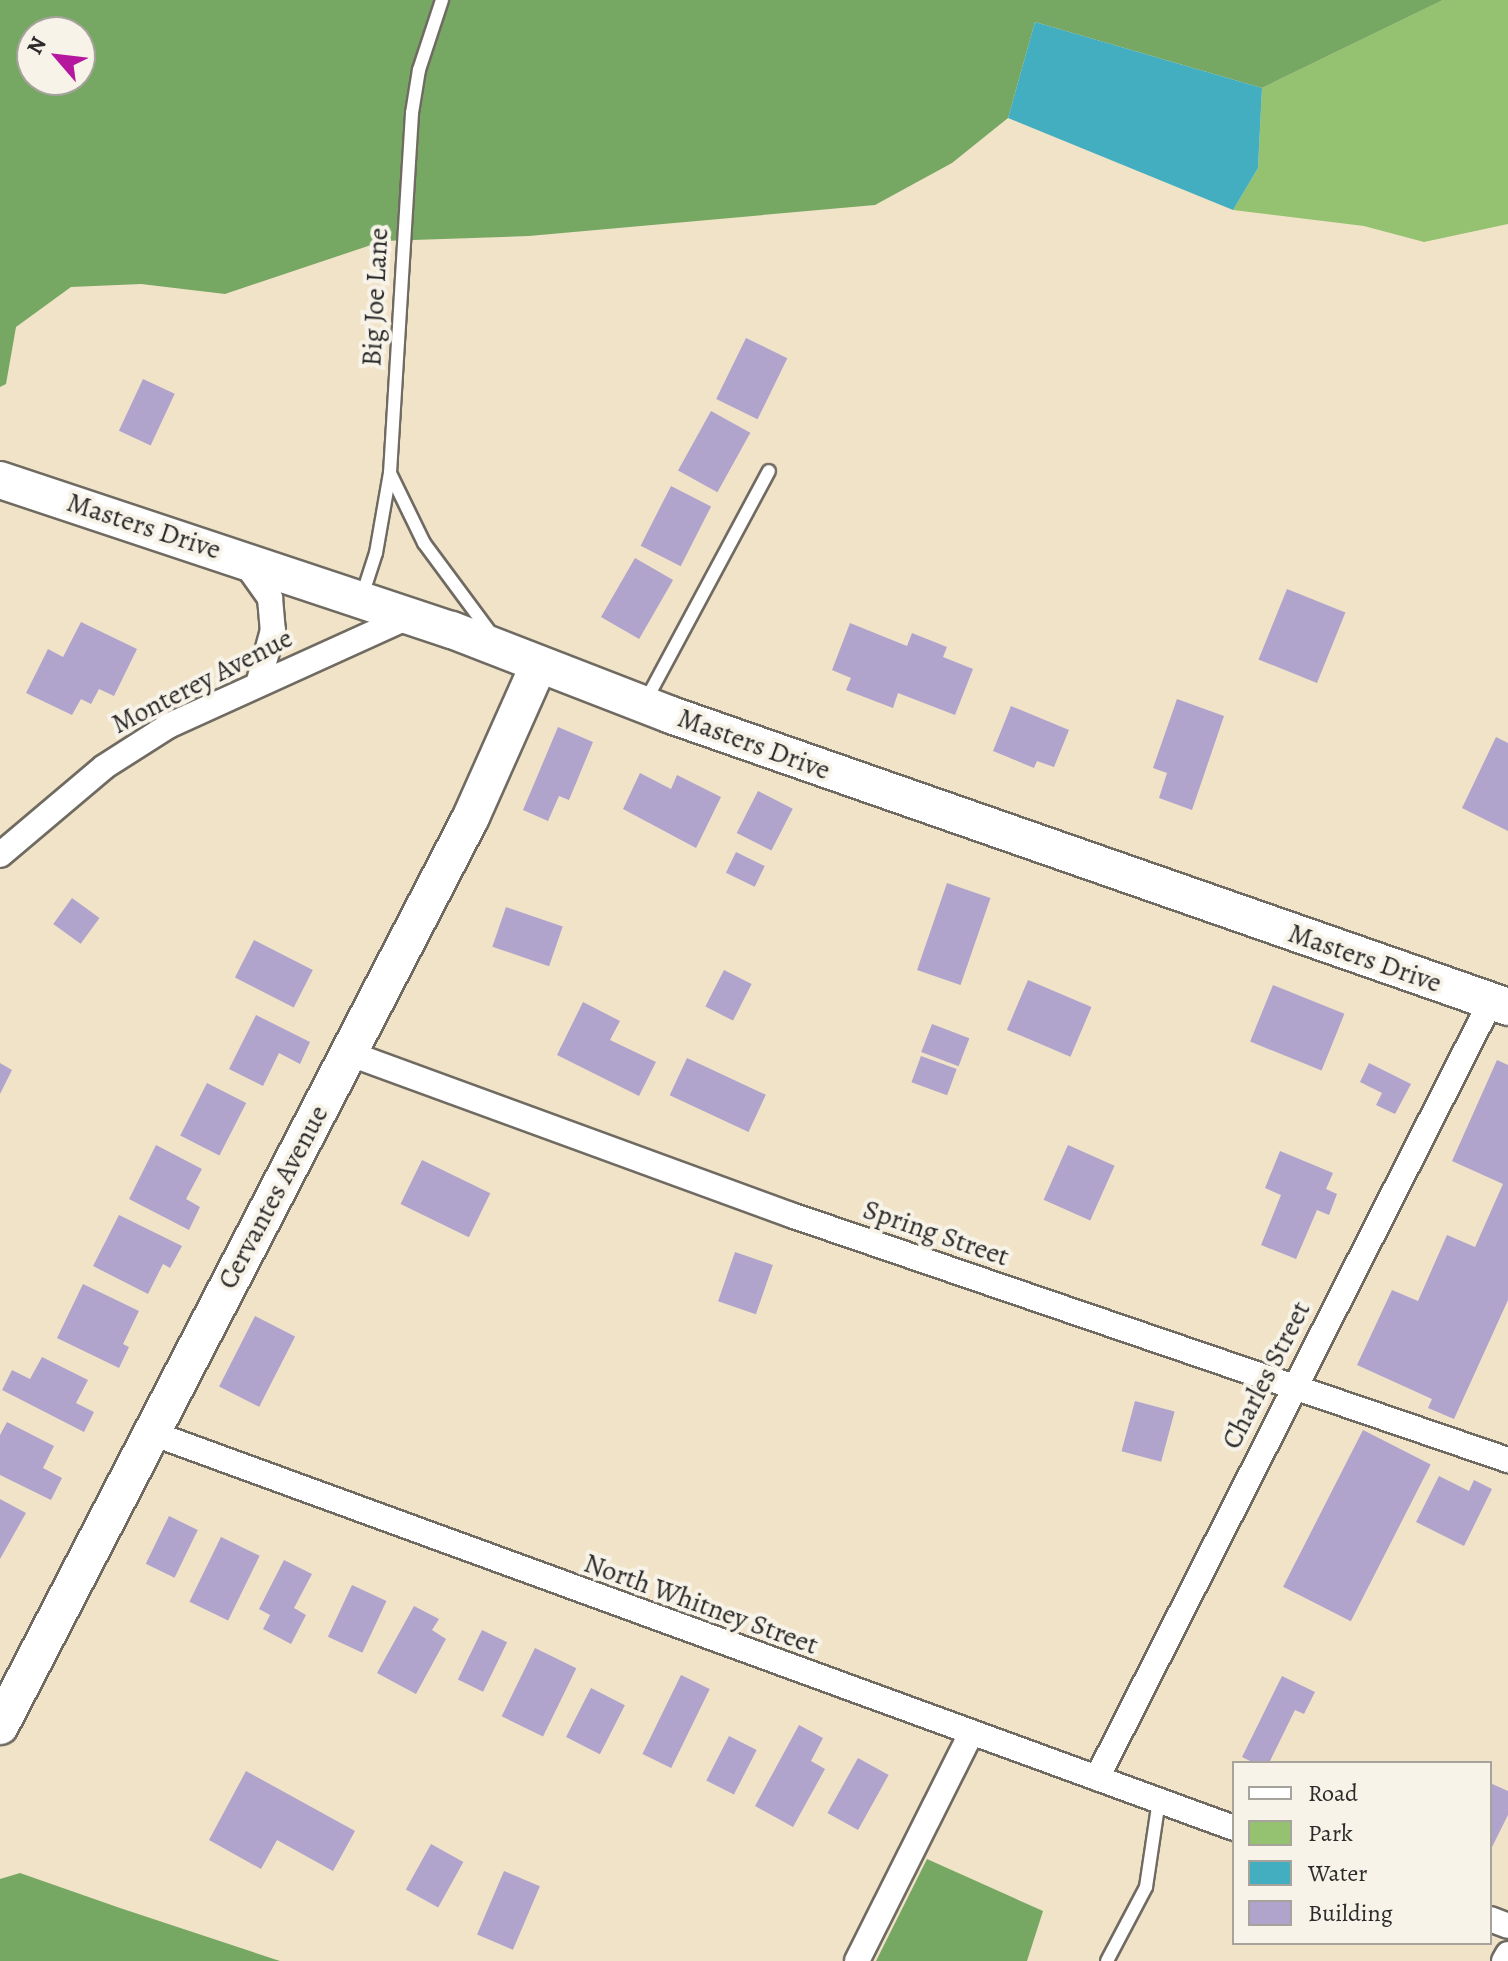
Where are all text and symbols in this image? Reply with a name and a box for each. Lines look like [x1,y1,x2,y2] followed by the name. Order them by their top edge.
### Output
[16,16,96,96] north arrow
[20,32,54,60] text: N
[355,227,395,367] street label: Big Joe Lane
[63,485,225,567] street label: Masters Drive
[106,621,298,741] street label: Monterey Avenue
[673,701,835,787] street label: Masters Drive
[1284,916,1446,1000] street label: Masters Drive
[211,1099,335,1295] street label: Cervantes Avenue
[859,1192,1013,1274] street label: Spring Street
[1214,1296,1318,1454] street label: Charles Street
[579,1546,823,1662] street label: North Whitney Street
[1232,1761,1492,1945] legend
[1308,1777,1358,1809] text: Road
[1308,1817,1353,1849] text: Park
[1308,1857,1368,1889] text: Water
[1308,1897,1393,1929] text: Building

